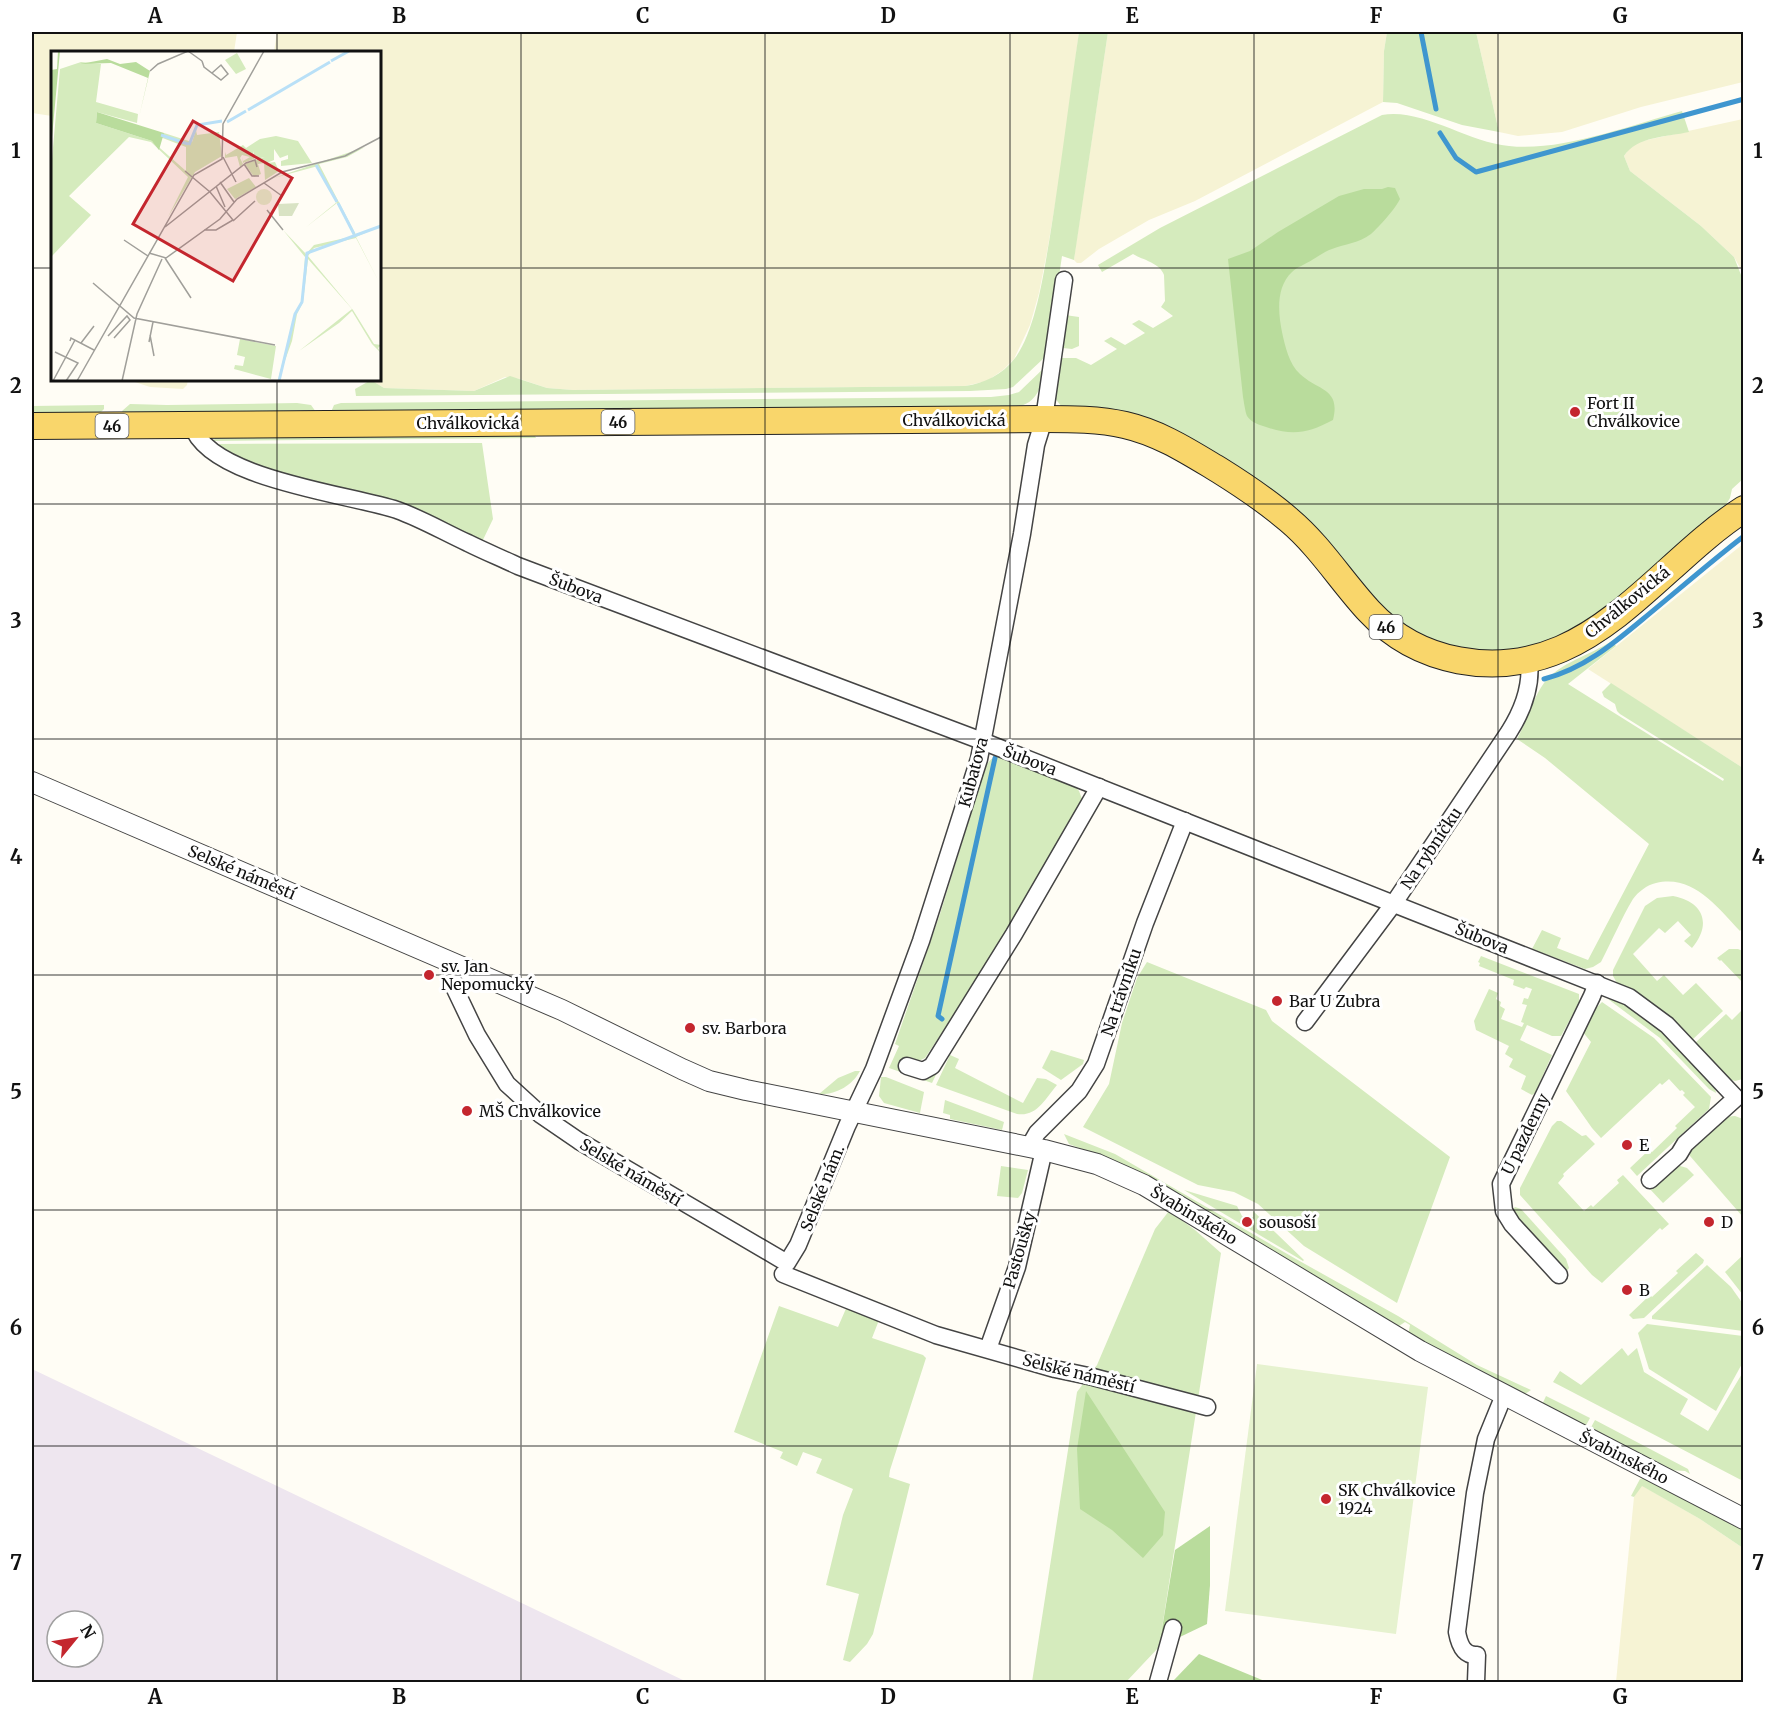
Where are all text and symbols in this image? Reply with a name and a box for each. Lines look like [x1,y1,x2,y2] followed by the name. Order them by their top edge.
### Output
[147,3,163,28] text: A
[392,3,406,28] text: B
[636,3,650,28] text: C
[880,3,896,28] text: D
[1125,3,1139,28] text: E
[1370,3,1383,28] text: F
[1613,3,1628,28] text: G
[51,51,381,381] inset map
[11,138,21,163] text: 1
[1753,138,1763,163] text: 1
[10,373,22,398] text: 2
[1752,373,1764,398] text: 2
[1587,393,1680,431] place label: Fort II Chválkovice
[1568,405,1582,419] marker: Fort II Chválkovice
[602,410,634,434] road number: 46
[902,410,1006,430] street label: Chválkovická
[416,413,520,433] street label: Chválkovická
[96,414,128,438] road number: 46
[1581,562,1674,642] street label: Chválkovická
[546,569,606,608] street label: Šubova
[10,608,22,633] text: 3
[1752,608,1764,633] text: 3
[1370,615,1402,639] road number: 46
[954,734,992,809] street label: Kubatova
[1000,741,1060,780] street label: Šubova
[1396,803,1466,893] street label: Na rybníčku
[185,840,300,904] street label: Selské náměstí
[10,844,23,869] text: 4
[1752,844,1765,869] text: 4
[1452,918,1512,958] street label: Šubova
[1097,945,1145,1039] street label: Na trávníku
[441,956,535,994] place label: sv. Jan Nepomucký
[422,968,436,982] marker: sv. Jan Nepomucký
[1289,991,1381,1011] place label: Bar U Zubra
[1270,994,1284,1008] marker: Bar U Zubra
[702,1018,787,1038] place label: sv. Barbora
[683,1021,697,1035] marker: sv. Barbora
[10,1079,22,1104] text: 5
[1752,1079,1764,1104] text: 5
[1497,1090,1554,1178] street label: U pazderny
[479,1101,601,1121] place label: MŠ Chválkovice
[460,1104,474,1118] marker: MŠ Chválkovice
[576,1134,686,1211] street label: Selské náměstí
[1639,1135,1650,1155] place label: E
[1620,1138,1634,1152] marker: E
[796,1142,848,1234] street label: Selské nám.
[1147,1181,1241,1249] street label: Švabinského
[999,1209,1040,1291] street label: Pastoušky
[1259,1212,1317,1232] place label: sousoší
[1721,1212,1733,1232] place label: D
[1240,1215,1254,1229] marker: sousoší
[1702,1215,1716,1229] marker: D
[1639,1280,1650,1300] place label: B
[1620,1283,1634,1297] marker: B
[10,1315,22,1340] text: 6
[1752,1315,1764,1340] text: 6
[1021,1349,1138,1397] street label: Selské náměstí
[1576,1426,1672,1488] street label: Švabinského
[1338,1480,1455,1518] place label: SK Chválkovice 1924
[1319,1492,1333,1506] marker: SK Chválkovice 1924
[10,1550,22,1575] text: 7
[1752,1550,1764,1575] text: 7
[45,1609,105,1669] north arrow
[76,1621,100,1642] text: N
[147,1684,163,1709] text: A
[392,1684,406,1709] text: B
[636,1684,650,1709] text: C
[880,1684,896,1709] text: D
[1125,1684,1139,1709] text: E
[1370,1684,1383,1709] text: F
[1613,1684,1628,1709] text: G

